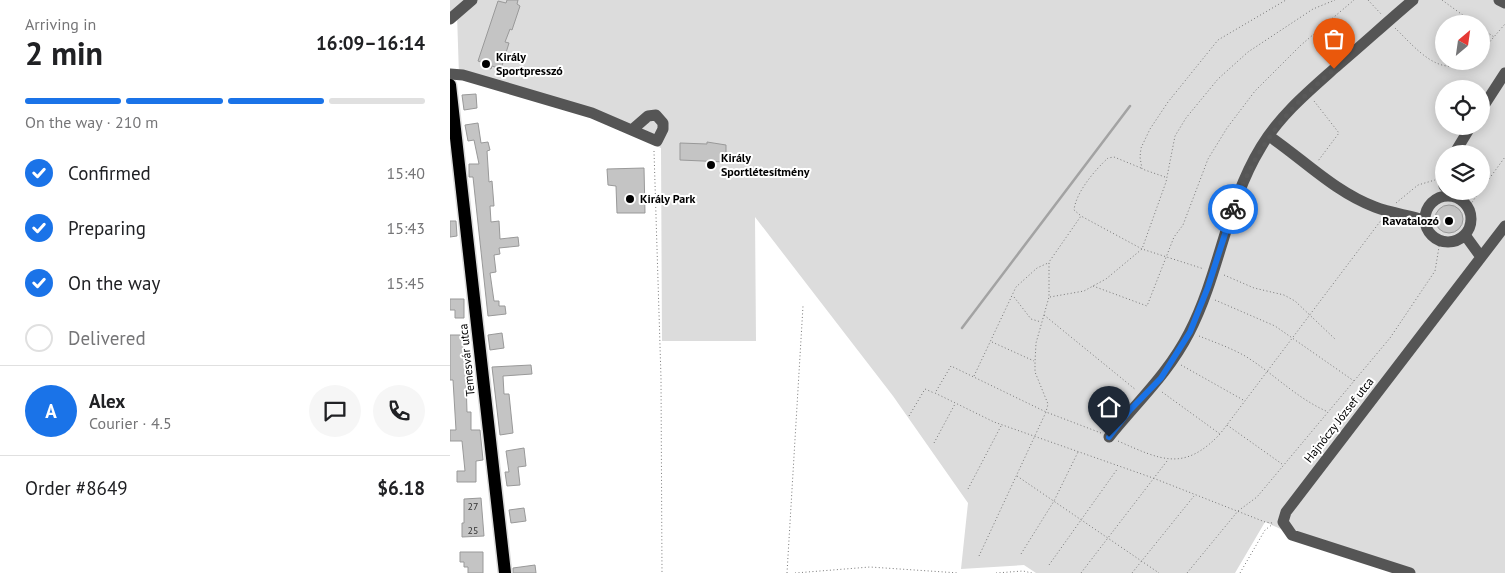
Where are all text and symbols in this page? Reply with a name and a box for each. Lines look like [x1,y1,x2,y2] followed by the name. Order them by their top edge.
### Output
[25,14,96,34] text: Arriving in
[1435,15,1490,70] north arrow
[1435,15,1490,200] map controls
[1313,18,1355,69] pin
[1320,25,1348,53] icon: bag
[316,31,425,55] text: 16:09–16:14
[25,32,103,74] text: 2 min
[496,49,563,78] place label: Király Sportpresszó
[480,58,492,70] marker: Király Sportpresszó
[1435,80,1490,135] button: locate
[25,112,158,132] text: On the way · 210 m
[1435,145,1490,200] button: layers
[721,150,810,179] place label: Király Sportlétesítmény
[25,159,53,187] icon: check
[705,159,717,171] marker: Király Sportlétesítmény
[68,161,151,185] text: Confirmed
[387,163,425,183] text: 15:40
[1208,184,1258,234] courier
[640,191,695,206] place label: Király Park
[624,193,636,205] marker: Király Park
[1219,195,1247,223] icon: bike
[1382,213,1440,228] place label: Ravatalozó
[25,214,53,242] icon: check
[1443,215,1455,227] marker: Ravatalozó
[68,216,146,240] text: Preparing
[387,218,425,238] text: 15:43
[25,269,53,297] icon: check
[68,271,160,295] text: On the way
[387,273,425,293] text: 15:45
[455,323,478,397] street label: Temesvár utca
[68,326,146,350] text: Delivered
[1301,374,1377,465] street label: Hajnóczy József utca
[309,385,361,437] button: chat
[373,385,425,437] button: phone
[1088,386,1130,437] pin
[89,389,125,413] text: Alex
[1095,393,1123,421] icon: home
[45,399,57,423] text: A
[89,413,172,433] text: Courier · 4.5
[25,476,128,500] text: Order #8649
[377,476,425,500] text: $6.18
[468,500,478,513] house number: 27
[468,524,478,537] house number: 25

